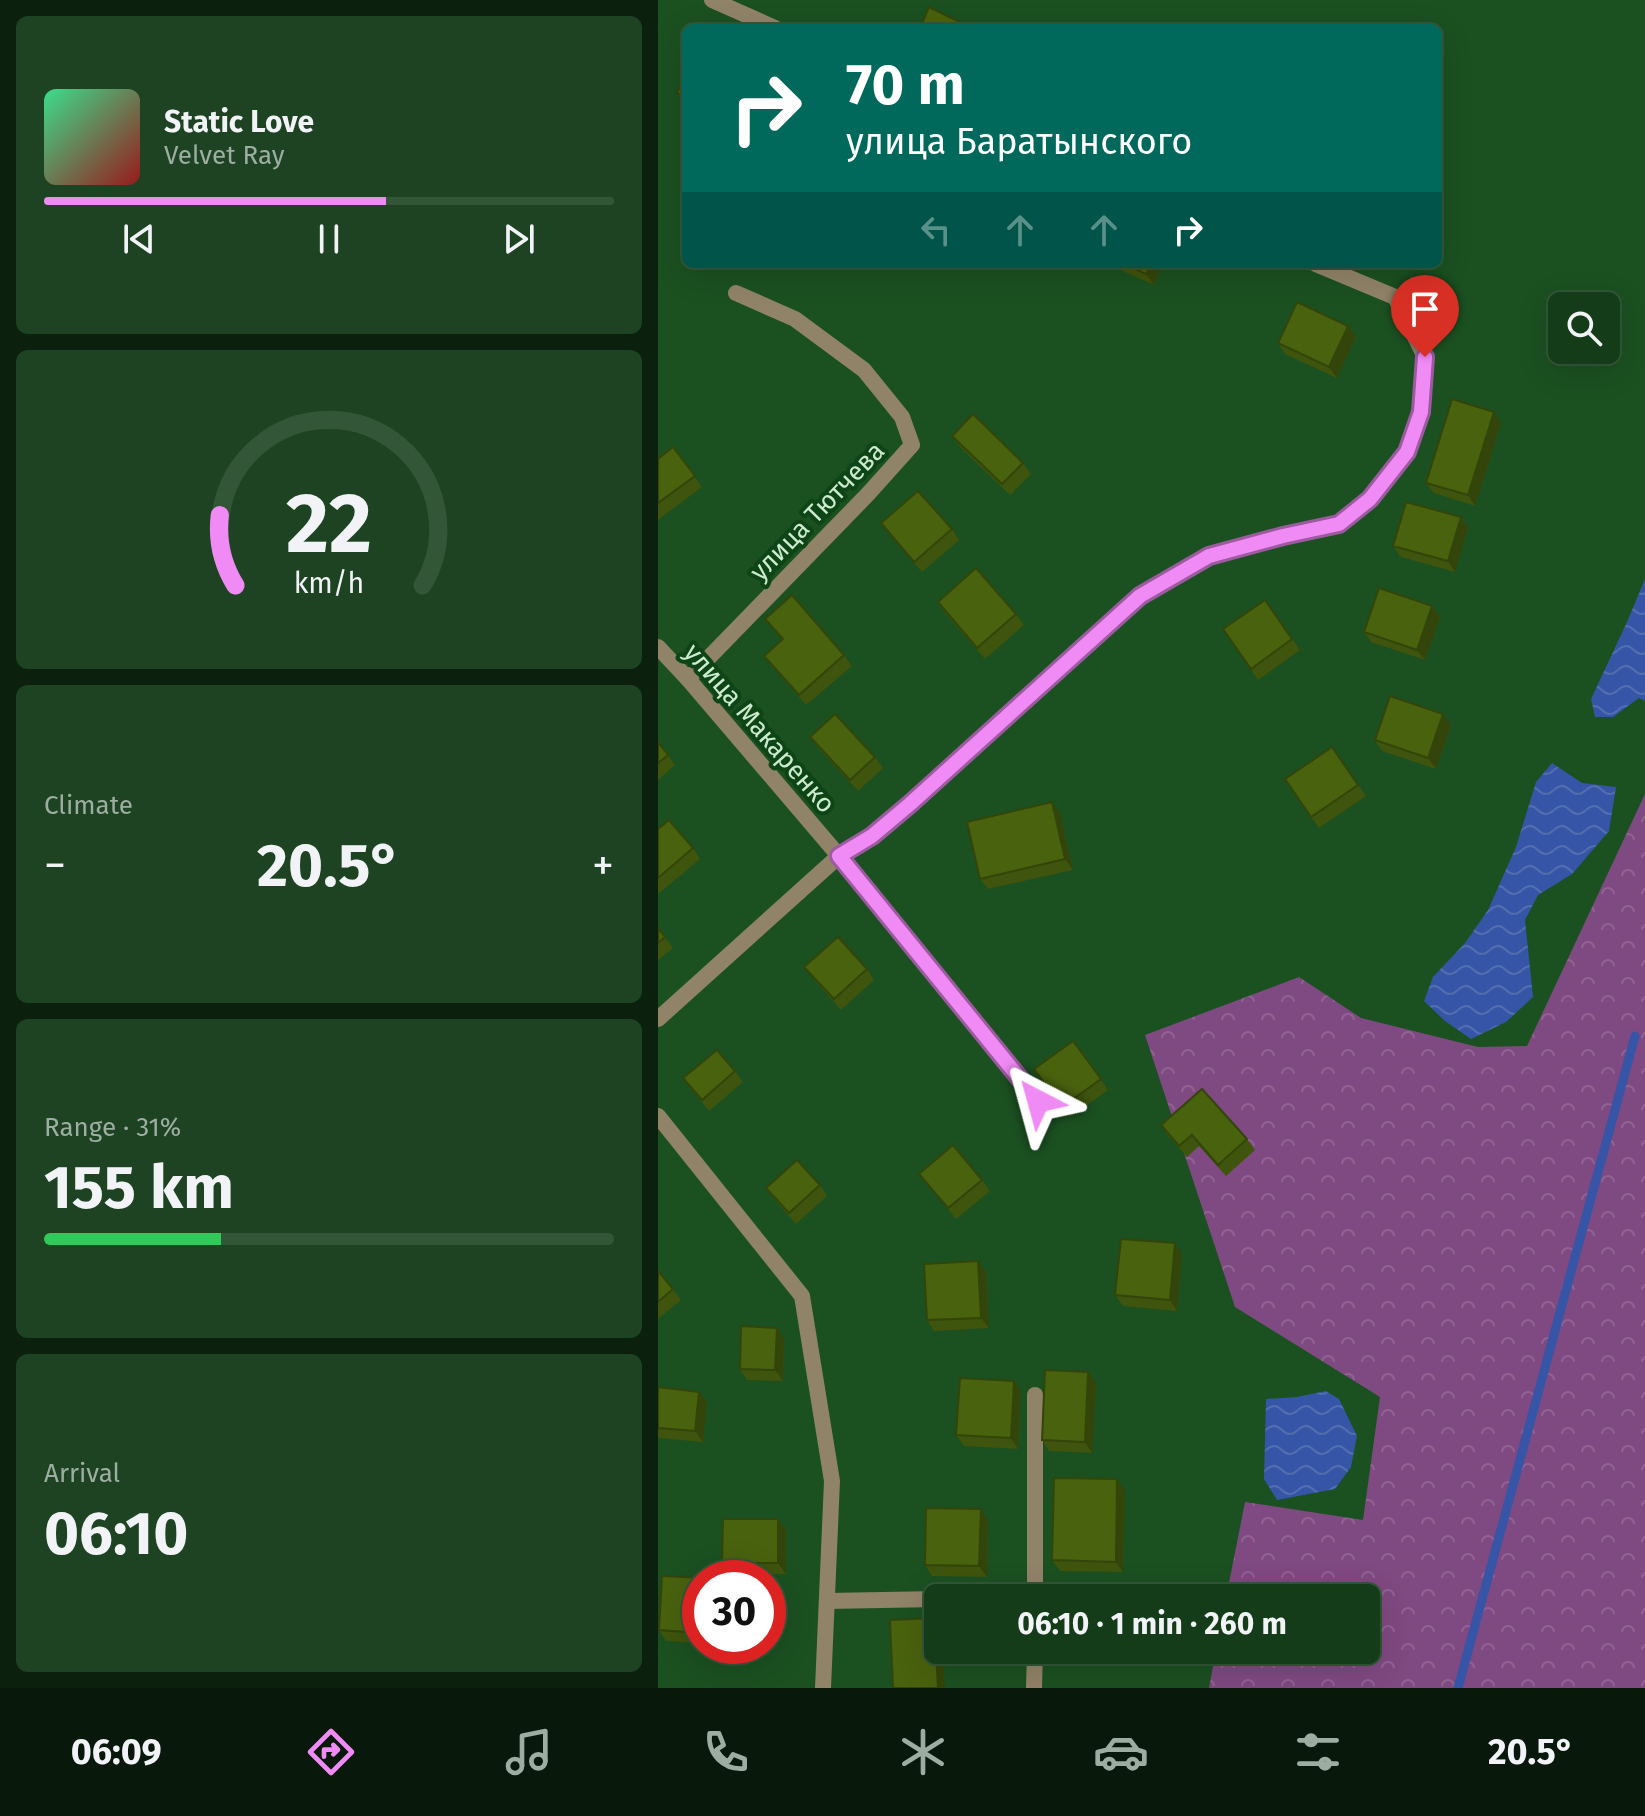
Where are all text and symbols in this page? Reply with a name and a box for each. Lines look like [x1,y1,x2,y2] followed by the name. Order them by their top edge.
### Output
[846,52,965,119] text: 70 m
[714,56,818,160] icon: right
[164,104,314,140] text: Static Love
[846,120,1192,164] text: улица Баратынского
[164,140,284,171] text: Velvet Ray
[914,208,958,252] icon: left
[998,208,1042,252] icon: ahead
[1082,208,1126,252] icon: ahead
[1166,208,1210,252] icon: right
[117,217,161,261] icon: previous
[307,217,351,261] icon: pause
[497,217,541,261] icon: next
[1391,275,1459,357] pin
[1403,287,1447,331] icon: arrive
[1548,292,1620,364] map controls
[1548,292,1620,364] button: search
[744,436,891,587] street label: улица Тютчева
[286,473,372,573] text: 22
[294,566,364,601] text: km/h
[678,637,842,819] street label: улица Макаренко
[44,790,133,821] text: Climate
[257,830,401,902] text: 20.5°
[44,839,66,892] text: −
[592,839,614,892] text: +
[996,1059,1080,1143] position arrow
[44,1112,181,1143] text: Range · 31%
[44,1152,234,1224] text: 155 km
[44,1458,120,1489] text: Arrival
[44,1498,188,1570] text: 06:10
[682,1560,786,1664] speed limit sign: 30
[1017,1606,1287,1642] text: 06:10 · 1 min · 260 m
[303,1724,359,1780] icon: directions
[501,1724,557,1780] icon: music
[698,1724,754,1780] icon: phone
[895,1724,951,1780] icon: climate
[1093,1724,1149,1780] icon: car
[1290,1724,1346,1780] icon: filters
[71,1730,162,1774] text: 06:09
[1488,1730,1574,1774] text: 20.5°

